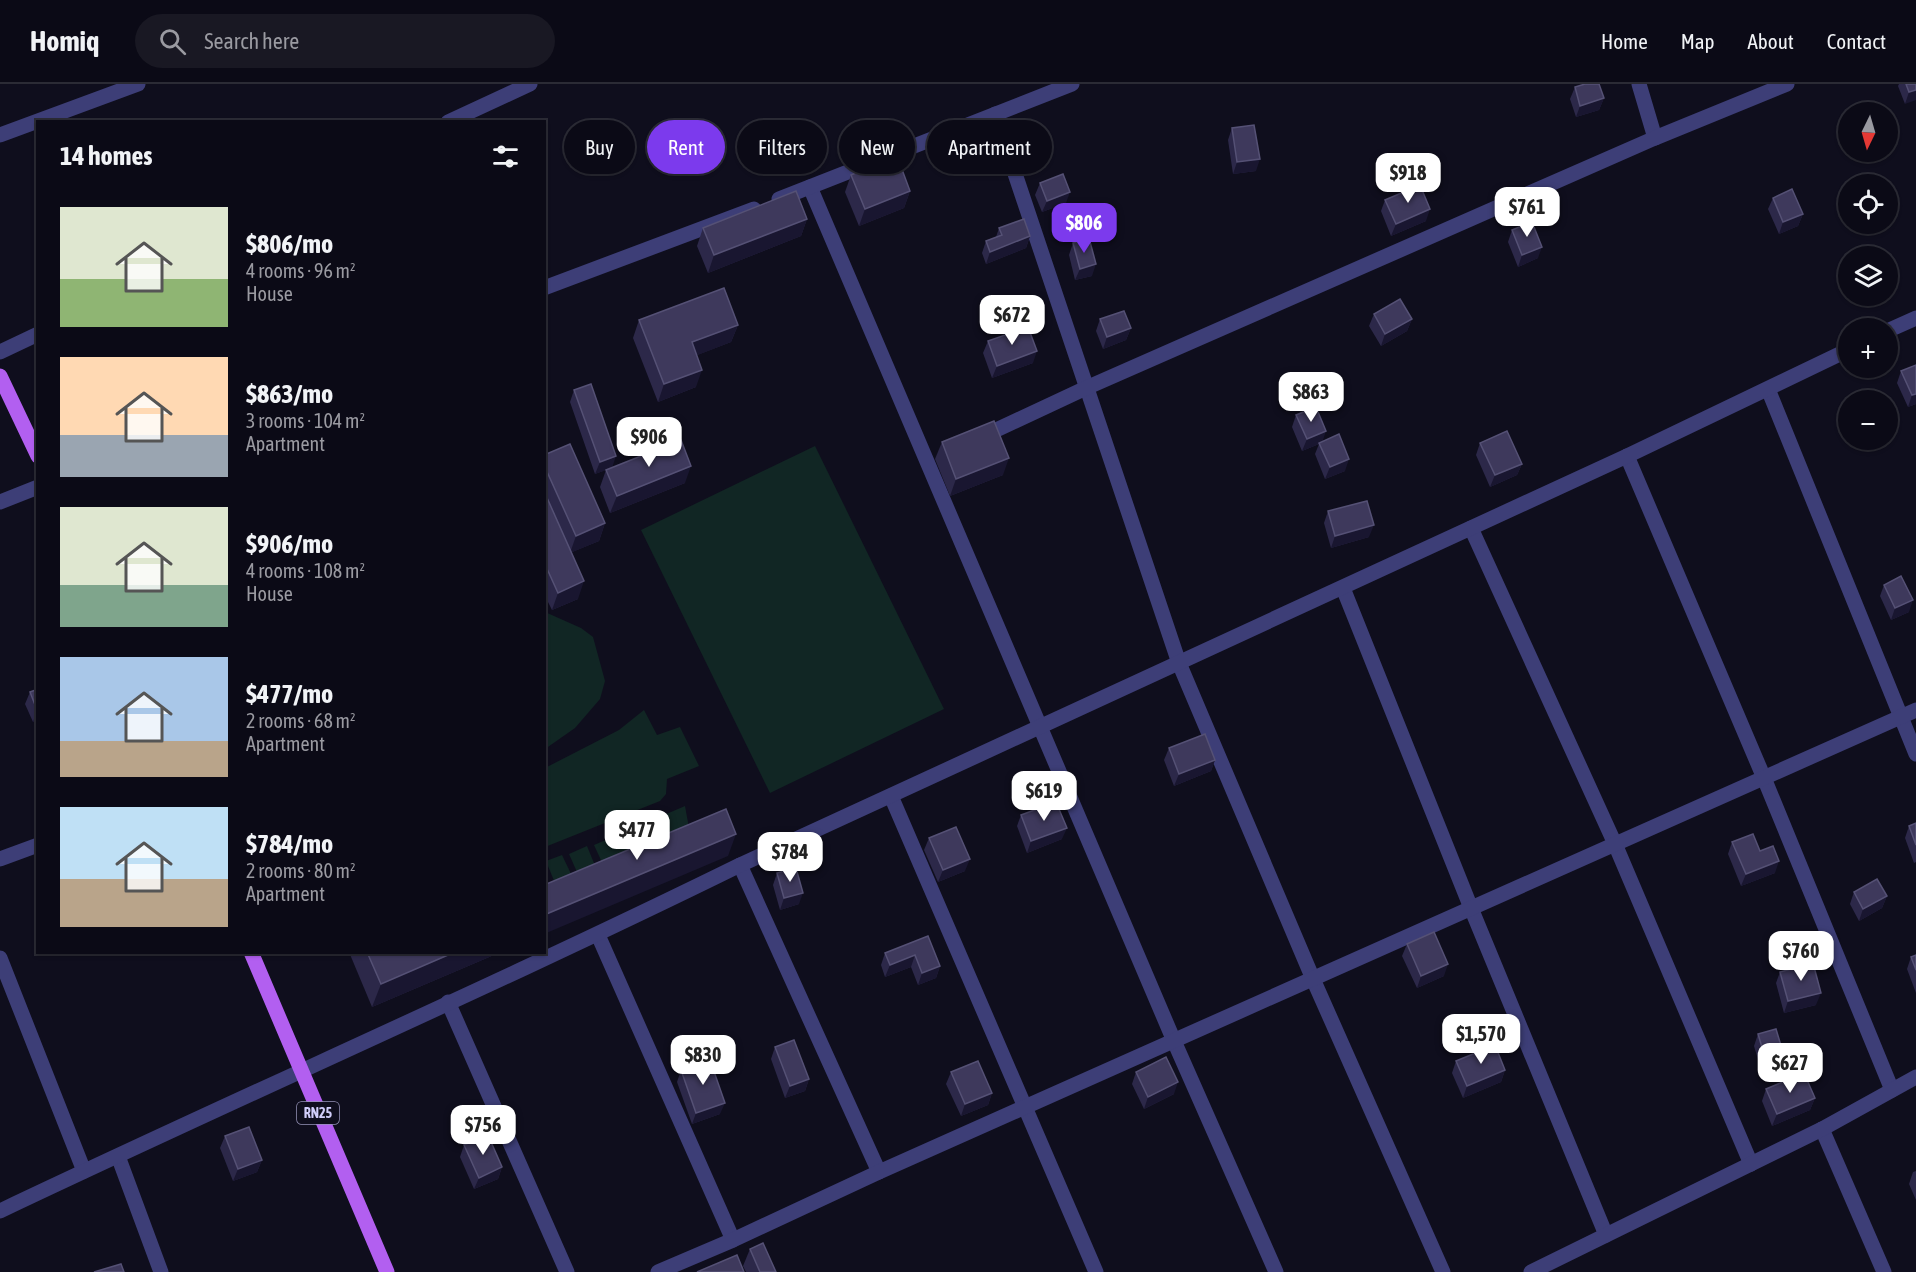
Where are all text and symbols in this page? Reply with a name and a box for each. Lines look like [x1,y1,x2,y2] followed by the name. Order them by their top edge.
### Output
[135,14,555,68] search box
[30,25,99,57] text: Homiq
[156,25,189,58] icon: search
[204,28,299,54] text: Search here
[1601,29,1648,53] text: Home
[1681,29,1715,53] text: Map
[1748,29,1794,53] text: About
[1827,29,1886,53] text: Contact
[1838,102,1898,162] north arrow
[1838,102,1898,450] map controls
[564,120,635,174] chip: Buy
[647,120,725,174] chip: Rent
[737,120,827,174] chip: Filters
[839,120,915,174] chip: New
[927,120,1052,174] chip: Apartment
[489,140,522,173] icon: filters
[60,141,153,171] text: 14 homes
[1372,153,1444,204] pin: $918
[1390,161,1426,184] text: $918
[1838,174,1898,234] button: locate
[1491,187,1563,238] pin: $761
[1509,195,1545,218] text: $761
[1048,203,1120,254] pin: $806
[1066,211,1102,234] text: $806
[246,229,333,259] text: $806/mo
[108,231,180,303] icon: home
[1838,246,1898,306] button: layers
[246,259,356,282] text: 4 rooms · 96 m²
[246,282,293,305] text: House
[976,295,1048,346] pin: $672
[994,303,1030,326] text: $672
[1838,318,1898,378] button: +
[1275,372,1347,423] pin: $863
[246,379,333,409] text: $863/mo
[1293,380,1329,403] text: $863
[108,381,180,453] icon: home
[1838,390,1898,450] button: −
[246,409,365,432] text: 3 rooms · 104 m²
[613,417,685,468] pin: $906
[631,425,667,448] text: $906
[246,432,325,455] text: Apartment
[246,529,333,559] text: $906/mo
[108,531,180,603] icon: home
[246,559,365,582] text: 4 rooms · 108 m²
[246,582,293,605] text: House
[246,679,333,709] text: $477/mo
[108,681,180,753] icon: home
[246,709,356,732] text: 2 rooms · 68 m²
[246,732,325,755] text: Apartment
[1008,771,1080,822] pin: $619
[1026,779,1062,802] text: $619
[601,810,673,861] pin: $477
[619,818,655,841] text: $477
[246,829,333,859] text: $784/mo
[108,831,180,903] icon: home
[754,832,826,883] pin: $784
[772,840,808,863] text: $784
[246,859,356,882] text: 2 rooms · 80 m²
[246,882,325,905] text: Apartment
[1765,931,1837,982] pin: $760
[1783,939,1819,962] text: $760
[1432,1014,1530,1065] pin: $1,570
[1456,1022,1506,1045] text: $1,570
[667,1035,739,1086] pin: $830
[685,1043,721,1066] text: $830
[1754,1043,1826,1094] pin: $627
[1772,1051,1808,1074] text: $627
[297,1102,339,1124] road number: RN25
[447,1105,519,1156] pin: $756
[465,1113,501,1136] text: $756

